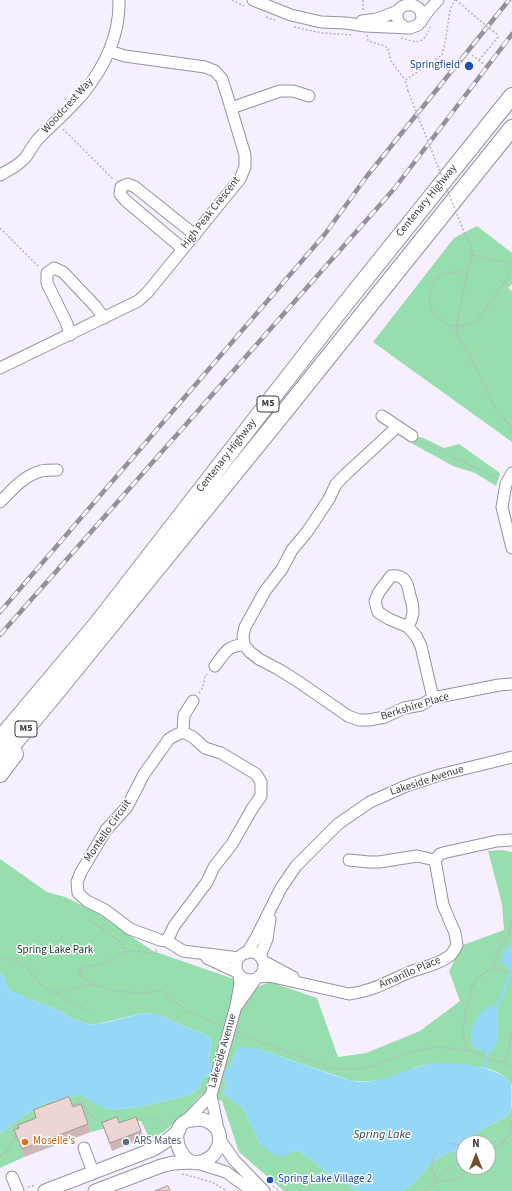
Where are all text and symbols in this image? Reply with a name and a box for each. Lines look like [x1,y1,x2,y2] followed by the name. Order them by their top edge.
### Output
[410,59,460,73] place label: Springfield
[463,60,475,72] marker: Springfield
[40,75,96,137] street label: Woodcrest Way
[394,162,460,240] street label: Centenary Highway
[179,174,243,252] street label: High Peak Crescent
[257,396,279,412] road number: M5
[194,417,260,495] street label: Centenary Highway
[379,690,451,724] street label: Berkshire Place
[15,721,37,737] road number: M5
[389,763,465,799] street label: Lakeside Avenue
[82,797,134,865] street label: Montello Circuit
[17,944,93,958] park label: Spring Lake Park
[377,954,443,992] street label: Amarillo Place
[206,1012,240,1090] street label: Lakeside Avenue
[353,1128,411,1142] water label: Spring Lake
[33,1135,75,1149] place label: Moselle's
[134,1135,181,1149] place label: ARS Mates
[456,1135,496,1175] north arrow
[472,1136,480,1151] text: N
[20,1137,30,1147] marker: Moselle's
[121,1137,131,1147] marker: ARS Mates
[278,1173,372,1187] place label: Spring Lake Village 2
[265,1175,275,1185] marker: Spring Lake Village 2

